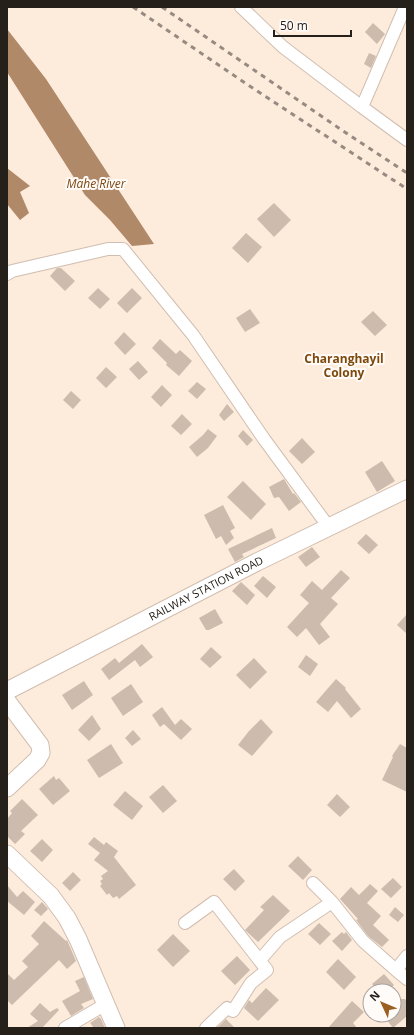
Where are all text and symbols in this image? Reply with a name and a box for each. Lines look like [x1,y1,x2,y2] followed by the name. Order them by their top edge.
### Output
[274,12,351,38] scale bar
[280,17,308,34] text: 50 m
[67,175,127,192] water label: Mahe River
[304,350,384,381] district label: Charanghayil Colony
[146,552,266,624] street label: RAILWAY STATION ROAD
[362,983,402,1023] north arrow
[366,987,383,1004] text: N

